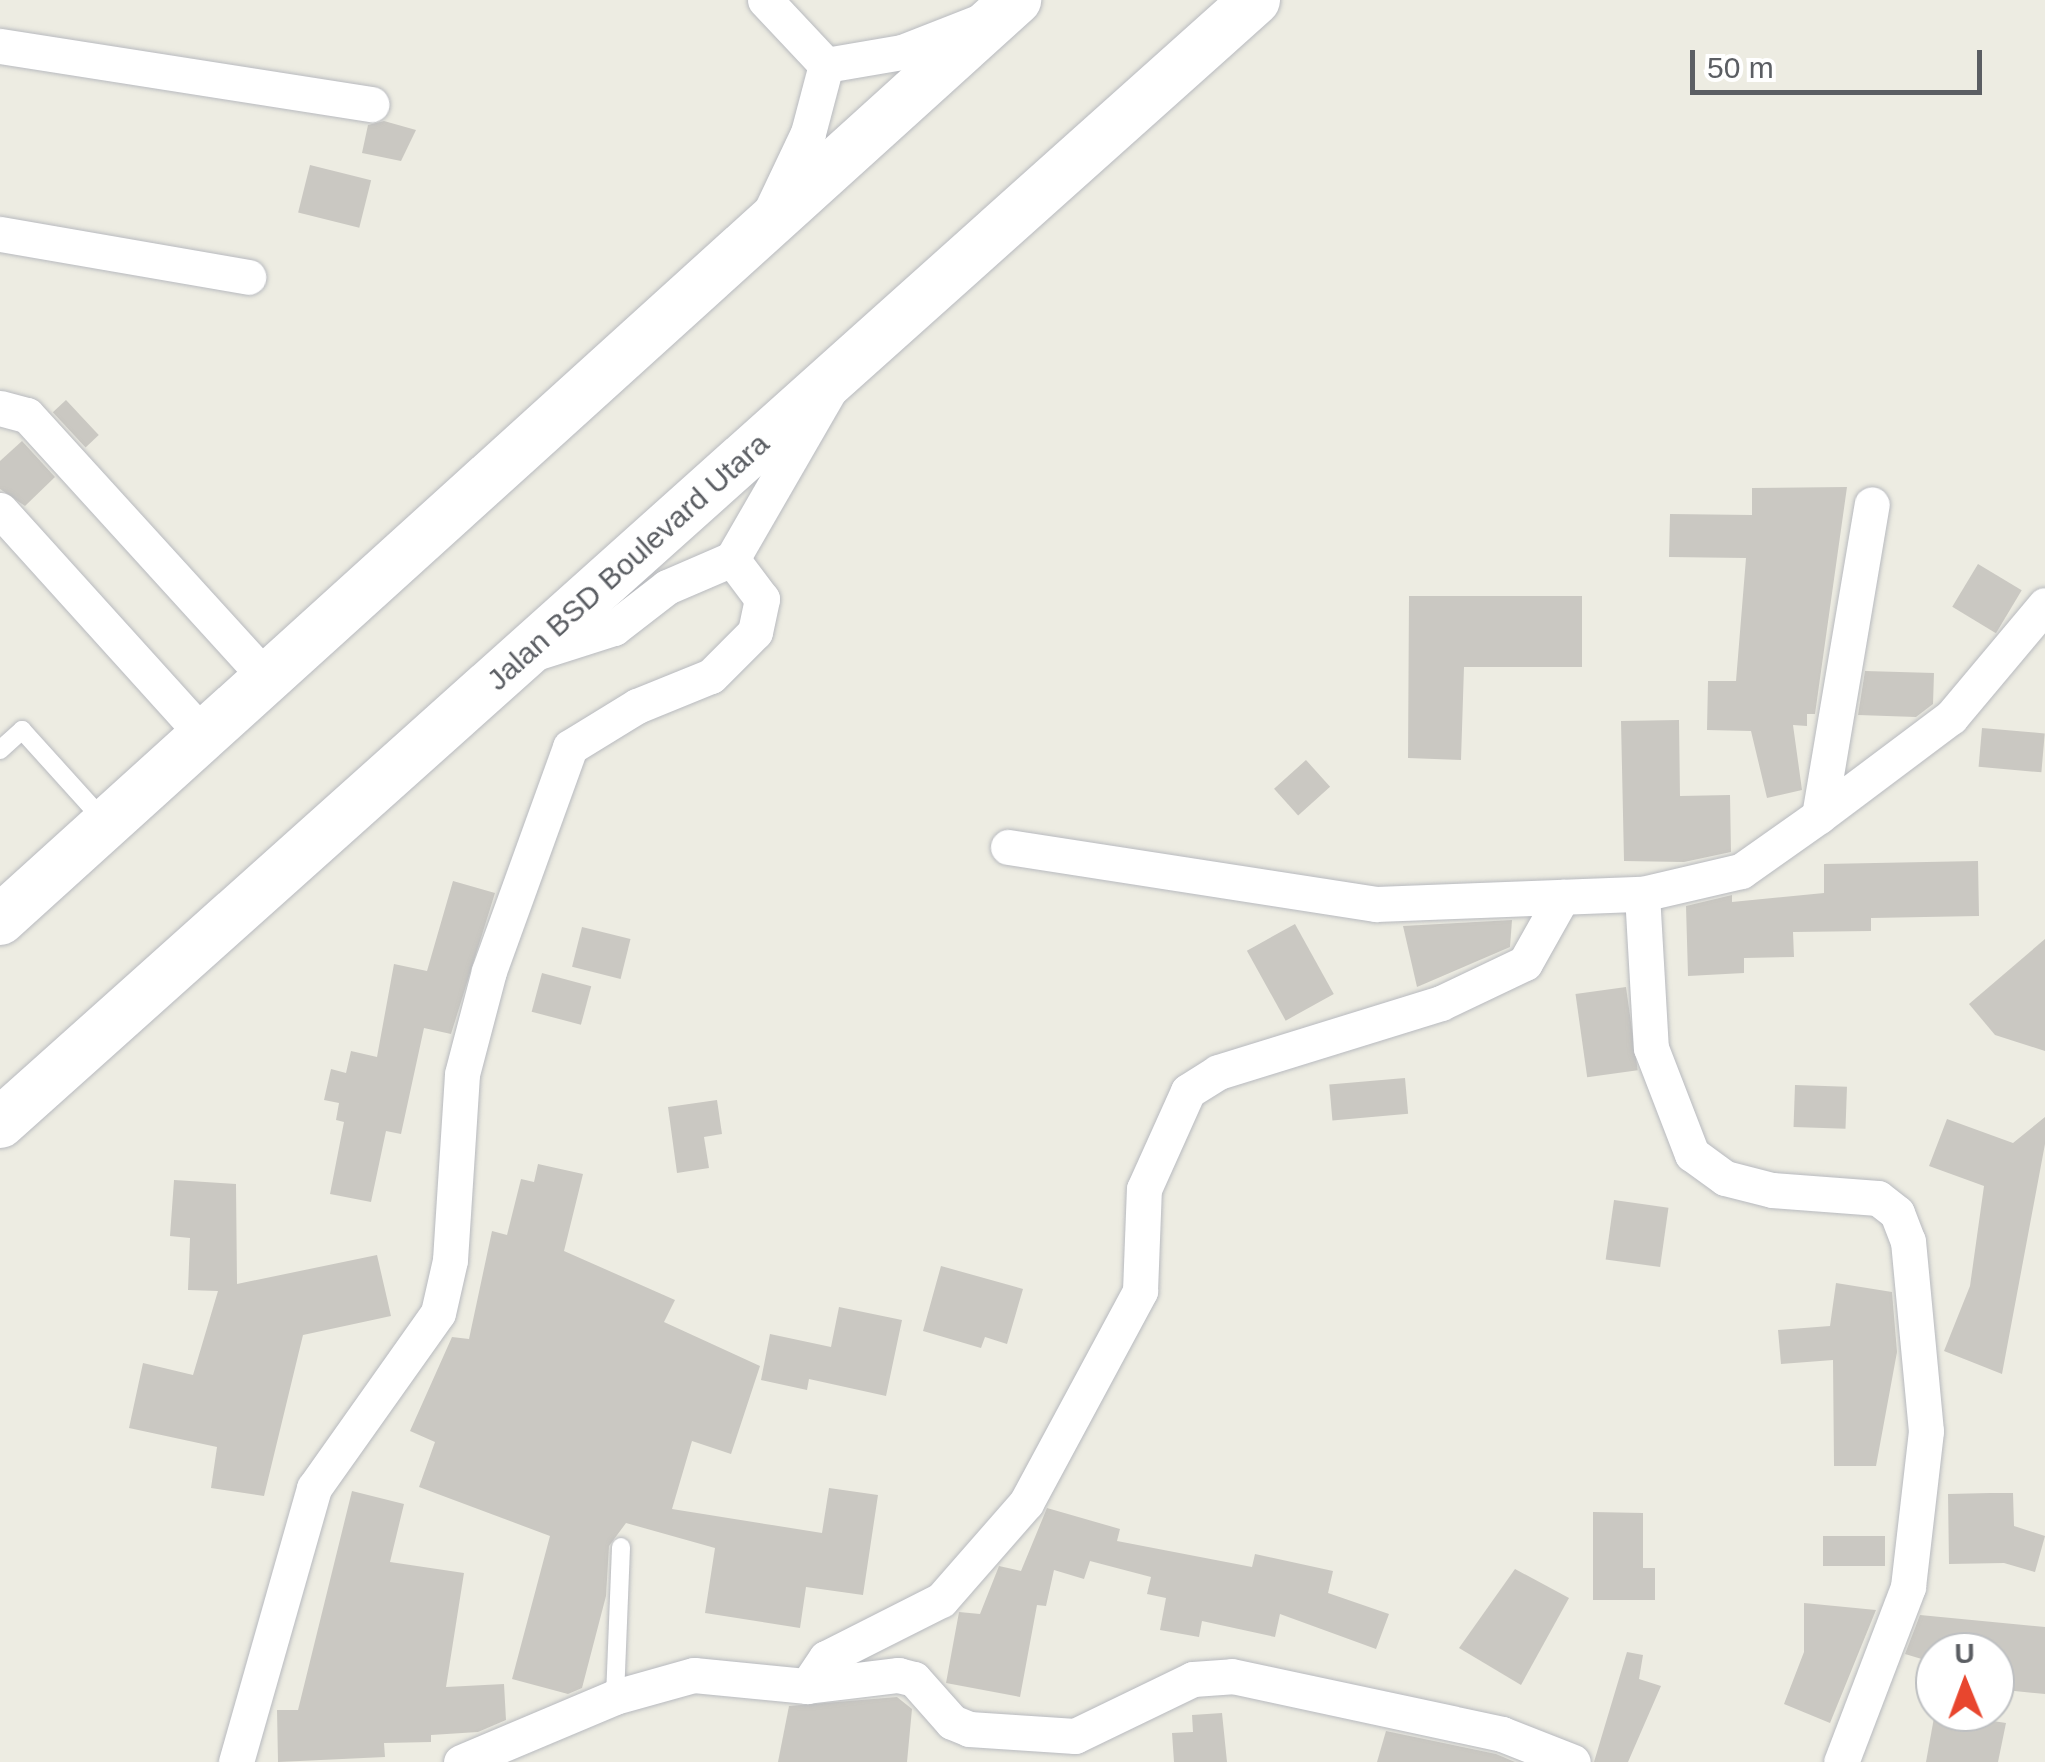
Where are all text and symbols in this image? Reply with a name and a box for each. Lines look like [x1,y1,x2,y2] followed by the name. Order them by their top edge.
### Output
[1695,30,1988,92] scale bar
[1707,51,1774,84] text: 50 m
[480,426,776,698] street label: Jalan BSD Boulevard Utara
[1915,1632,2015,1732] north arrow
[1954,1638,1975,1669] text: U

